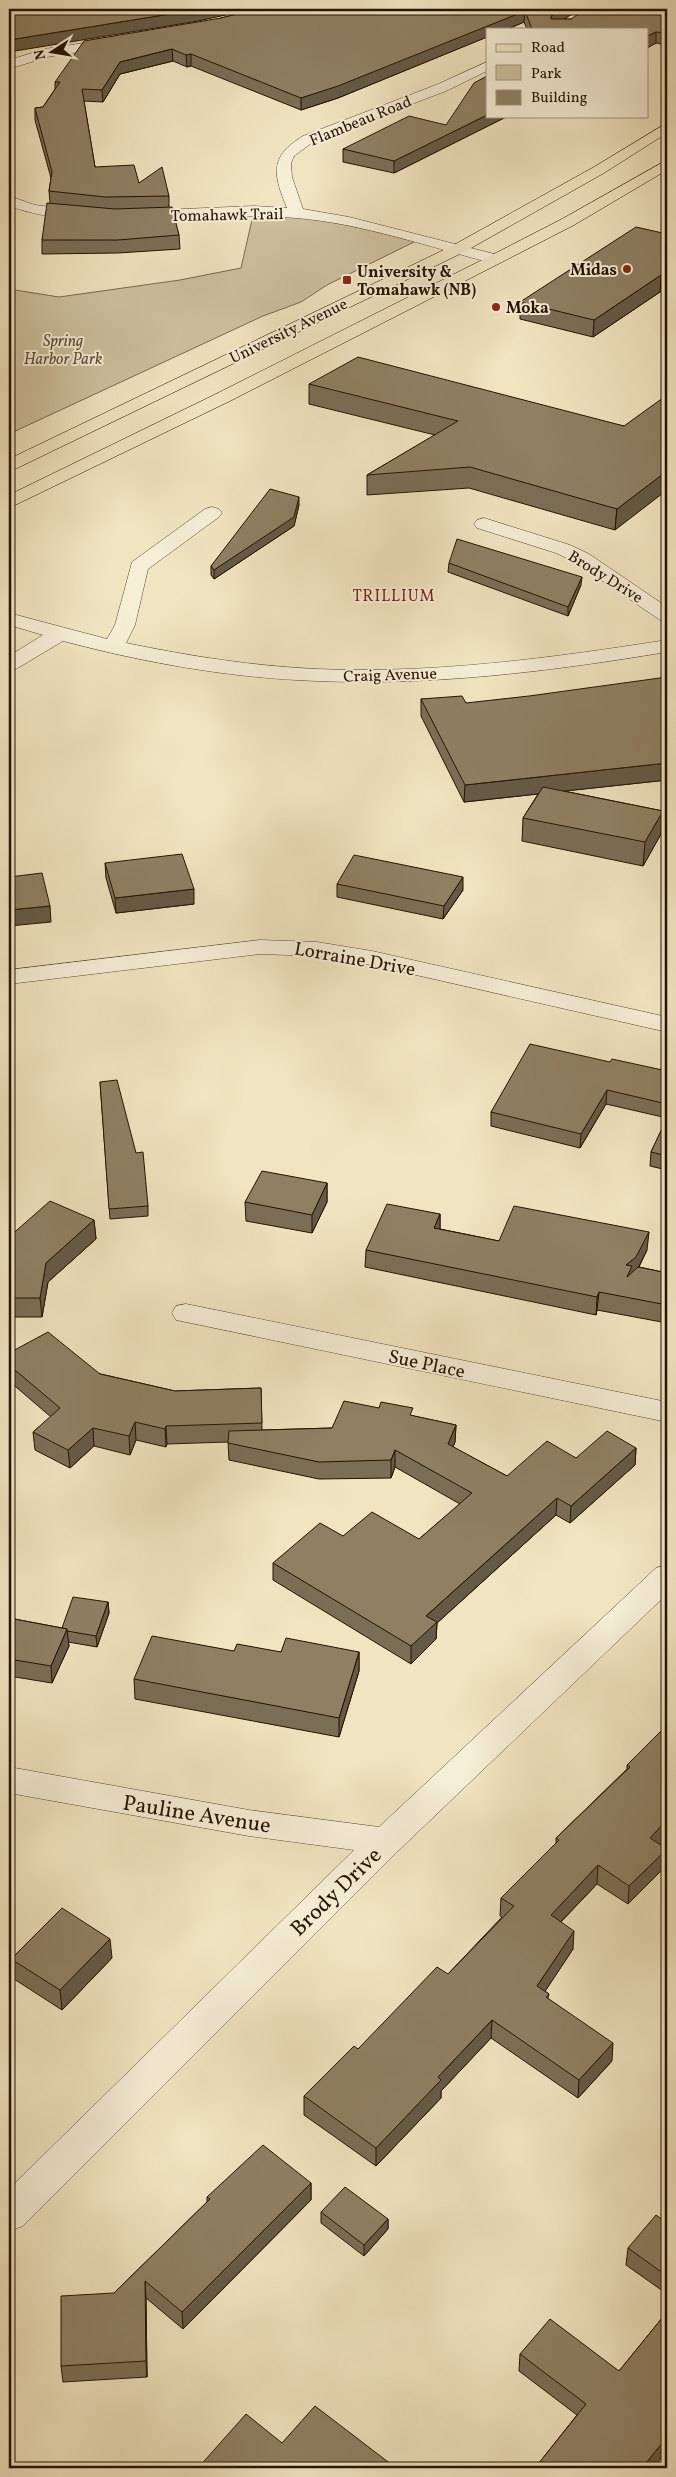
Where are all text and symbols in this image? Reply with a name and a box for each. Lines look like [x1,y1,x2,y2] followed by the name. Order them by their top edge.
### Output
[28,28,78,78] north arrow
[486,28,648,118] legend
[531,38,565,59] text: Road
[30,47,51,61] text: N
[531,64,562,85] text: Park
[531,88,588,109] text: Building
[306,91,415,152] street label: Flambeau Road
[170,204,284,228] street label: Tomahawk Trail
[570,260,617,282] place label: Midas
[357,262,476,302] place label: University & Tomahawk (NB)
[621,263,633,275] marker: Midas
[341,274,353,286] marker: University & Tomahawk (NB)
[226,294,352,370] street label: University Avenue
[506,298,549,320] place label: Moka
[490,301,502,313] marker: Moka
[24,331,103,371] park label: Spring Harbor Park
[563,546,647,609] street label: Brody Drive
[353,586,435,608] district label: TRILLIUM
[343,663,437,689] street label: Craig Avenue
[292,937,417,983] street label: Lorraine Drive
[386,1344,467,1386] street label: Sue Place
[120,1788,273,1842] street label: Pauline Avenue
[284,1841,389,1944] street label: Brody Drive

